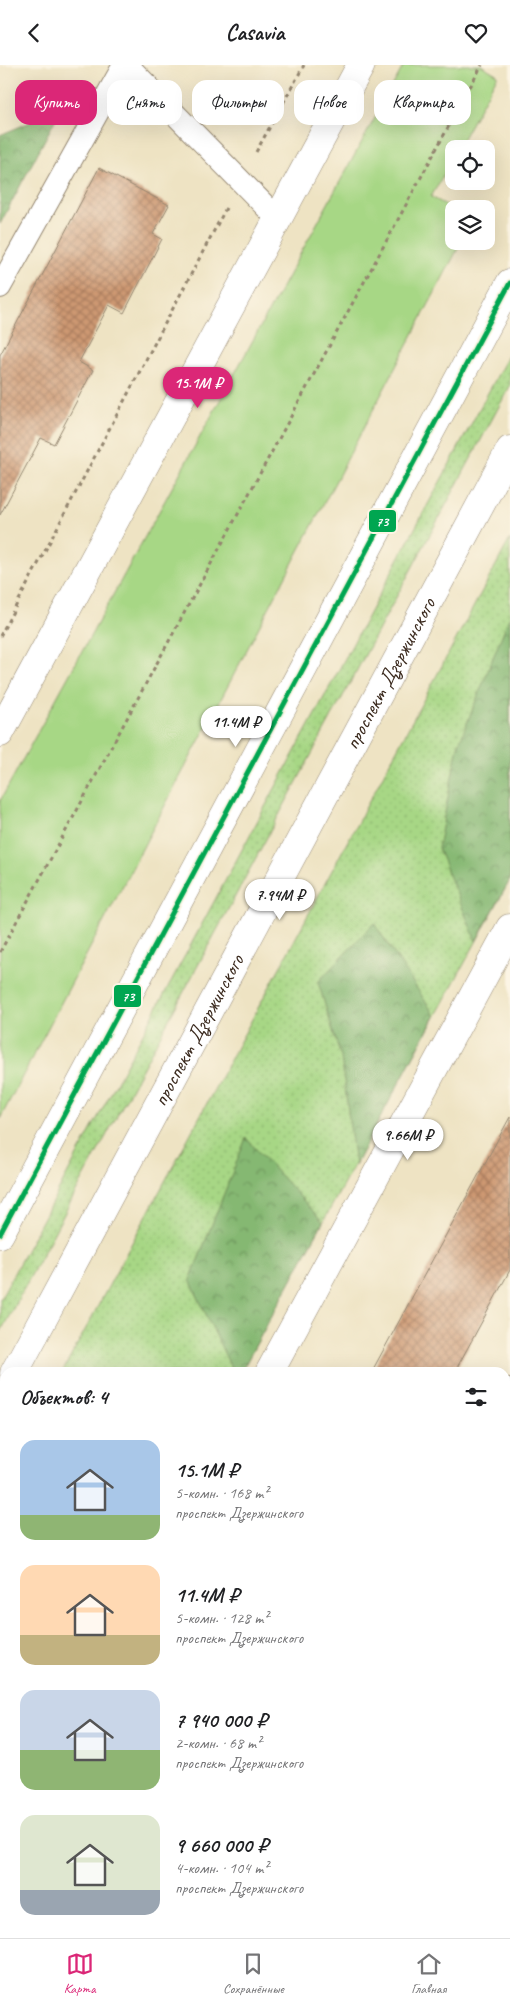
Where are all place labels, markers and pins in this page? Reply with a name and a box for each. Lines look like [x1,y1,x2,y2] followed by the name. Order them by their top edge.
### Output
[152,367,244,409] pin: 15.1M ₽
[190,705,282,748] pin: 11.4M ₽
[234,879,326,921] pin: 7.94M ₽
[362,1119,454,1161] pin: 9.66M ₽

